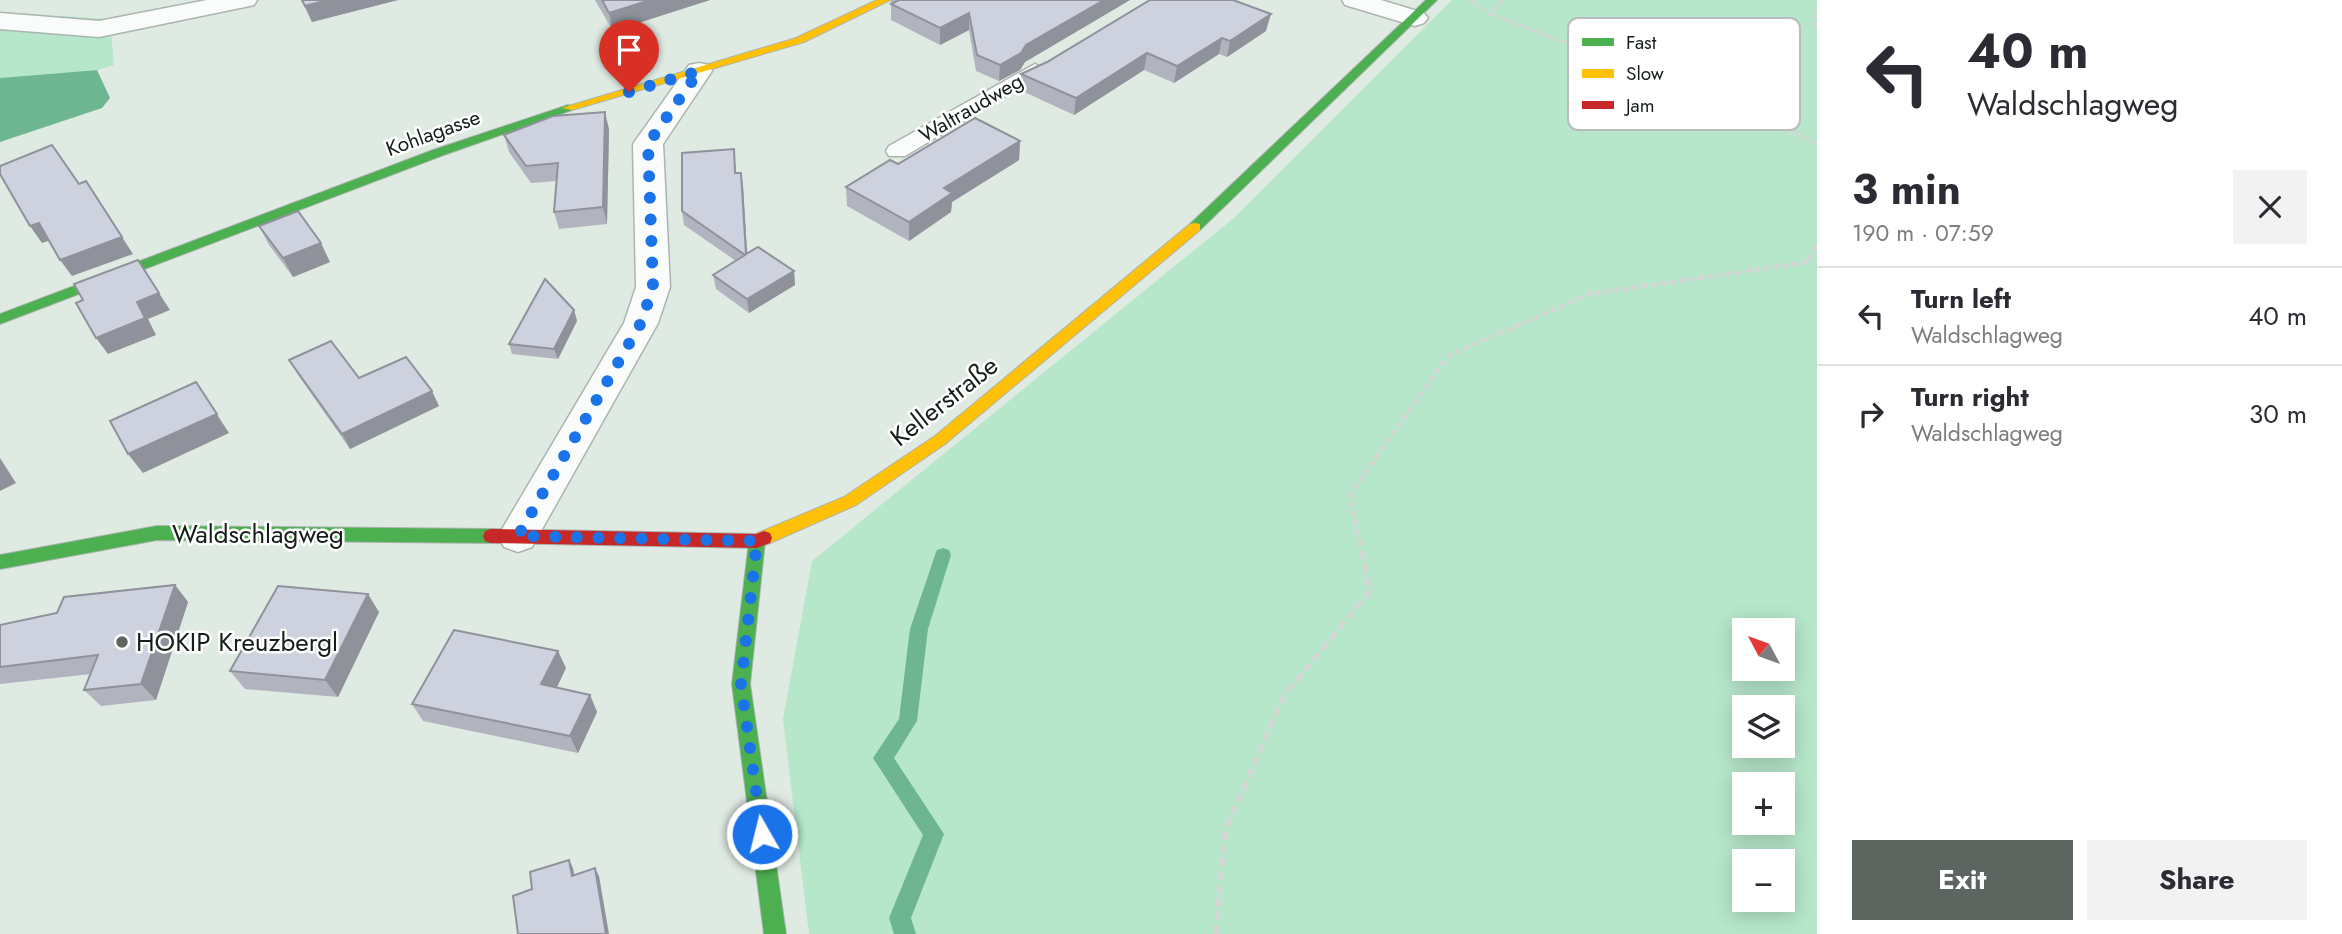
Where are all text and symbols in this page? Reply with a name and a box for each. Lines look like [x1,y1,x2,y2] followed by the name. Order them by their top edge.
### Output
[1967,16,2089,86] text: 40 m
[1568,18,1800,130] legend
[599,20,659,92] pin
[1852,28,1943,119] icon: left
[1626,29,1657,56] text: Fast
[610,31,648,69] icon: arrive
[1626,60,1664,87] text: Slow
[913,66,1029,150] street label: Waltraudweg
[1967,81,2178,127] text: Waldschlagweg
[1623,92,1655,119] text: Jam
[382,102,485,164] street label: Kohlagasse
[1852,159,1961,220] text: 3 min
[2233,170,2307,244] button: close
[1852,216,1994,250] text: 190 m · 07:59
[1911,280,2011,318] text: Turn left
[1852,297,1890,335] icon: left
[2248,297,2307,335] text: 40 m
[1911,318,2063,352] text: Waldschlagweg
[882,347,1006,455] street label: Kellerstraße
[1911,378,2029,416] text: Turn right
[1852,395,1890,433] icon: right
[2249,395,2307,433] text: 30 m
[1911,416,2063,450] text: Waldschlagweg
[172,515,344,553] street label: Waldschlagweg
[1732,618,1796,681] north arrow
[1732,618,1795,912] map controls
[136,623,338,661] place label: HOKIP Kreuzbergl
[114,634,130,650] marker: HOKIP Kreuzbergl
[1732,695,1795,758] button: layers
[1732,772,1795,835] button: +
[725,797,799,871] position arrow
[1852,840,2073,920] button: Exit
[2087,840,2307,920] button: Share
[1732,849,1795,912] button: −

